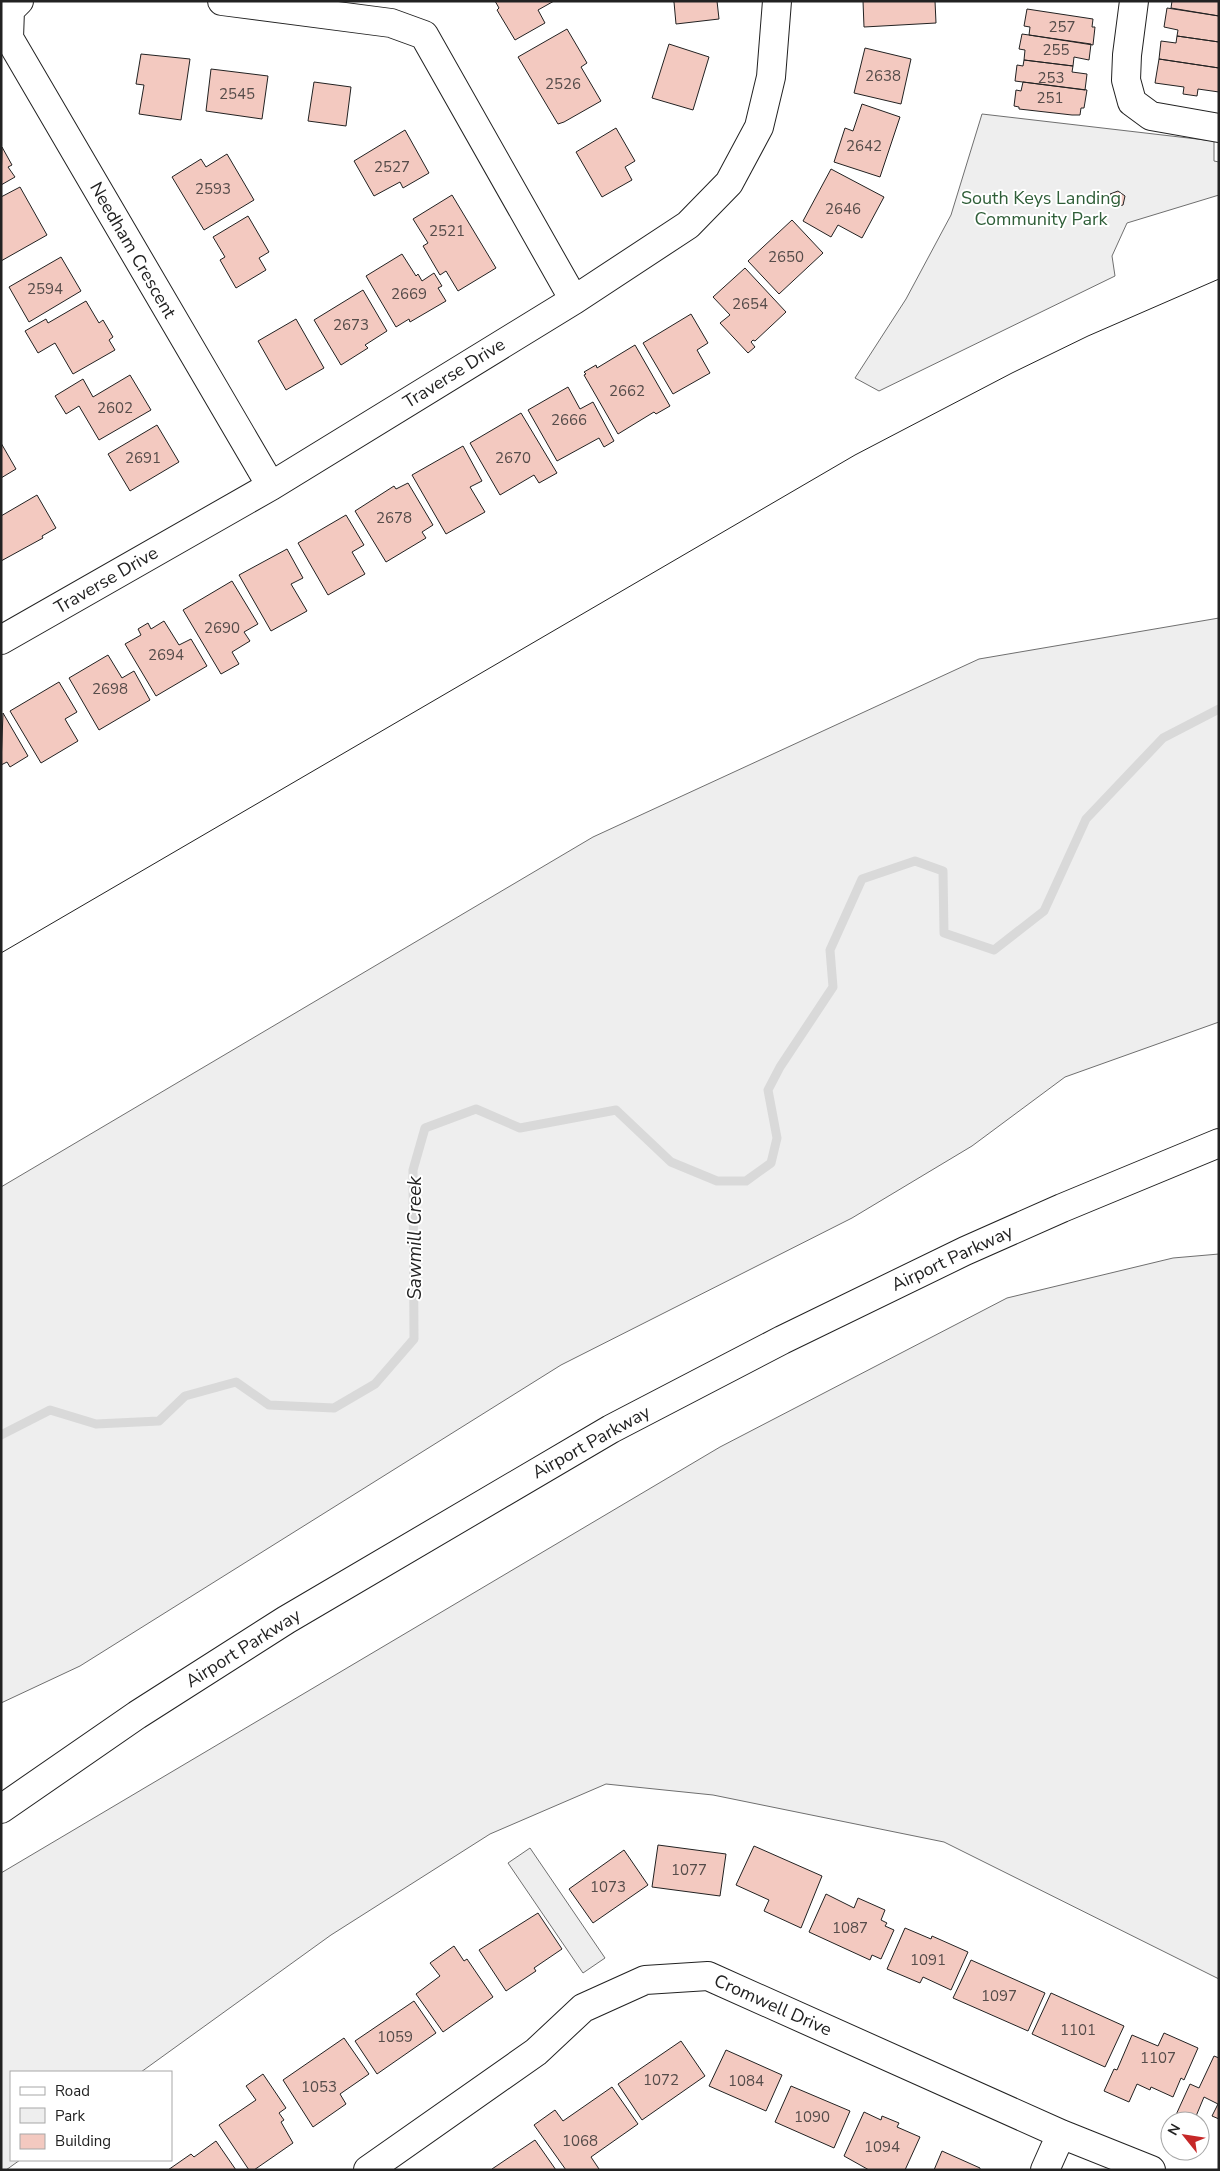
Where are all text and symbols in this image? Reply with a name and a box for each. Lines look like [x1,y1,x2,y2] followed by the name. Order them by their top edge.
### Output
[1048,17,1076,37] house number: 257
[1042,40,1070,60] house number: 255
[865,66,901,86] house number: 2638
[1037,68,1065,88] house number: 253
[545,74,581,94] house number: 2526
[219,84,255,104] house number: 2545
[1036,88,1064,108] house number: 251
[846,136,882,156] house number: 2642
[374,157,410,177] house number: 2527
[84,177,182,323] street label: Needham Crescent
[195,179,231,199] house number: 2593
[961,186,1121,231] park label: South Keys Landing Community Park
[825,199,861,219] house number: 2646
[429,221,465,241] house number: 2521
[768,247,804,267] house number: 2650
[27,279,63,299] house number: 2594
[391,284,427,304] house number: 2669
[732,294,768,314] house number: 2654
[333,315,369,335] house number: 2673
[399,332,509,414] street label: Traverse Drive
[609,381,645,401] house number: 2662
[97,398,133,418] house number: 2602
[551,410,587,430] house number: 2666
[125,448,161,468] house number: 2691
[495,448,531,468] house number: 2670
[376,508,412,528] house number: 2678
[50,541,162,619] street label: Traverse Drive
[204,618,240,638] house number: 2690
[148,645,184,665] house number: 2694
[92,679,128,699] house number: 2698
[402,1176,428,1300] water label: Sawmill Creek
[887,1219,1017,1297] street label: Airport Parkway
[528,1399,655,1484] street label: Airport Parkway
[181,1603,306,1693] street label: Airport Parkway
[671,1860,707,1880] house number: 1077
[590,1877,626,1897] house number: 1073
[832,1918,868,1938] house number: 1087
[910,1950,946,1970] house number: 1091
[710,1968,836,2042] street label: Cromwell Drive
[981,1986,1017,2006] house number: 1097
[1060,2020,1096,2040] house number: 1101
[377,2027,413,2047] house number: 1059
[1140,2048,1176,2068] house number: 1107
[643,2070,679,2090] house number: 1072
[10,2071,172,2161] legend
[728,2071,764,2091] house number: 1084
[301,2077,337,2097] house number: 1053
[55,2081,90,2101] text: Road
[55,2106,85,2126] text: Park
[794,2107,830,2127] house number: 1090
[1160,2111,1210,2161] north arrow
[1163,2120,1185,2139] text: N
[55,2131,111,2151] text: Building
[562,2131,598,2151] house number: 1068
[864,2137,900,2157] house number: 1094

